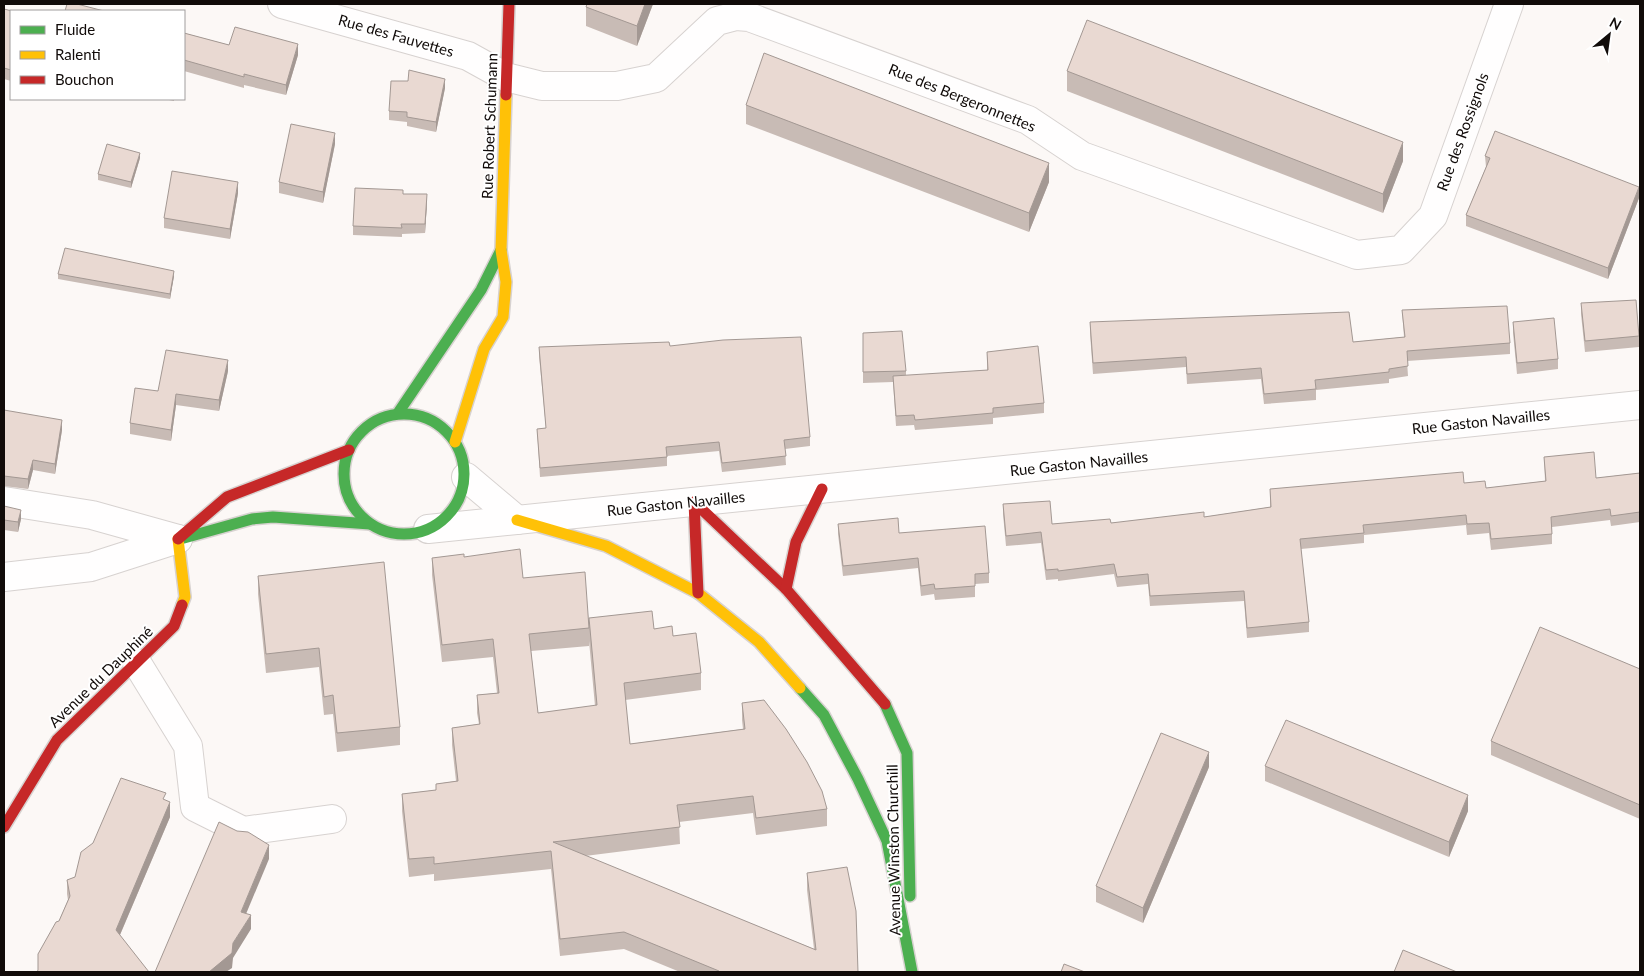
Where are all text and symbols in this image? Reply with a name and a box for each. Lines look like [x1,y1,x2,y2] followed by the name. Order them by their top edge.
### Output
[10,10,185,100] legend
[337,10,456,60] street label: Rue des Fauvettes
[1584,10,1634,60] north arrow
[1607,13,1624,33] text: N
[55,20,95,38] text: Fluide
[55,45,101,63] text: Ralenti
[477,53,501,199] street label: Rue Robert Schumann
[886,59,1039,135] street label: Rue des Bergeronnettes
[55,70,114,88] text: Bouchon
[1432,70,1492,193] street label: Rue des Rossignols
[1411,405,1551,437] street label: Rue Gaston Navailles
[1009,447,1149,479] street label: Rue Gaston Navailles
[606,487,746,519] street label: Rue Gaston Navailles
[44,622,156,731] street label: Avenue du Dauphiné
[883,764,903,936] street label: Avenue Winston Churchill

